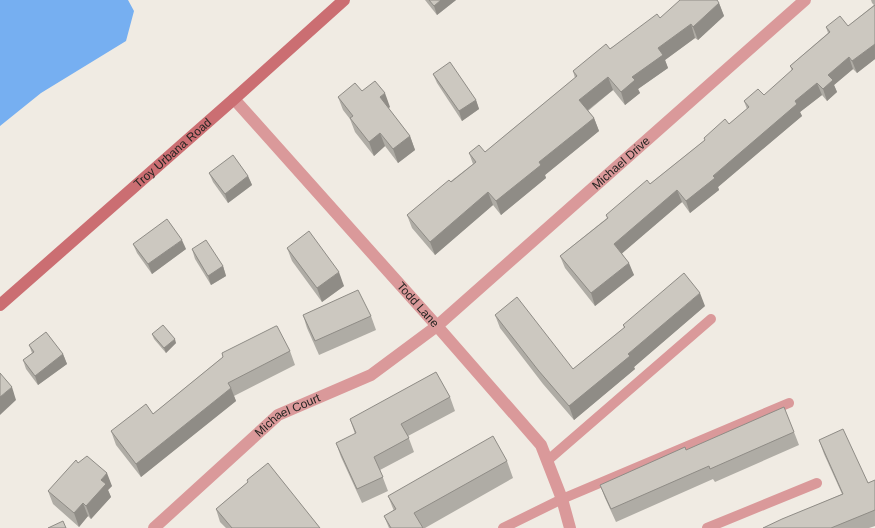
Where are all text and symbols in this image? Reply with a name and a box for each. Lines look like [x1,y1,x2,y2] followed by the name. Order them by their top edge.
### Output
[131,115,214,191] street label: Troy Urbana Road
[589,133,653,192] street label: Michael Drive
[394,279,442,331] street label: Todd Lane
[252,390,323,440] street label: Michael Court

